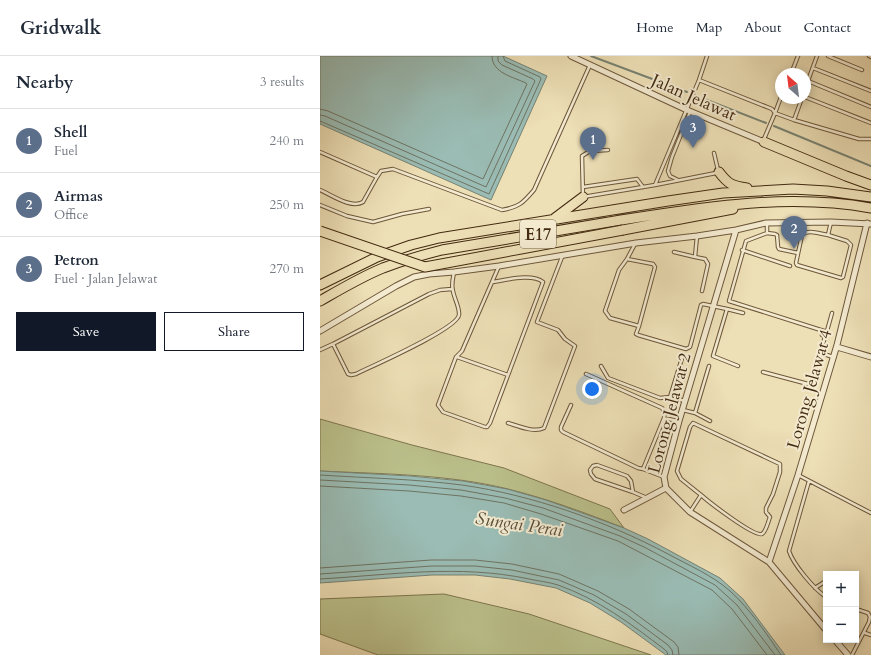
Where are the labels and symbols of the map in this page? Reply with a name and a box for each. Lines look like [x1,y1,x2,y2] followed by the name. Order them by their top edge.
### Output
[645,67,740,127] street label: Jalan Jelawat
[775,68,811,104] north arrow
[680,115,706,148] pin: 3
[580,127,606,160] pin: 1
[781,216,807,249] pin: 2
[520,220,556,248] road number: E17
[781,326,838,452] street label: Lorong Jelawat 4
[642,350,697,476] street label: Lorong Jelawat 2
[582,379,602,399] your location
[474,506,565,543] water label: Sungai Perai

